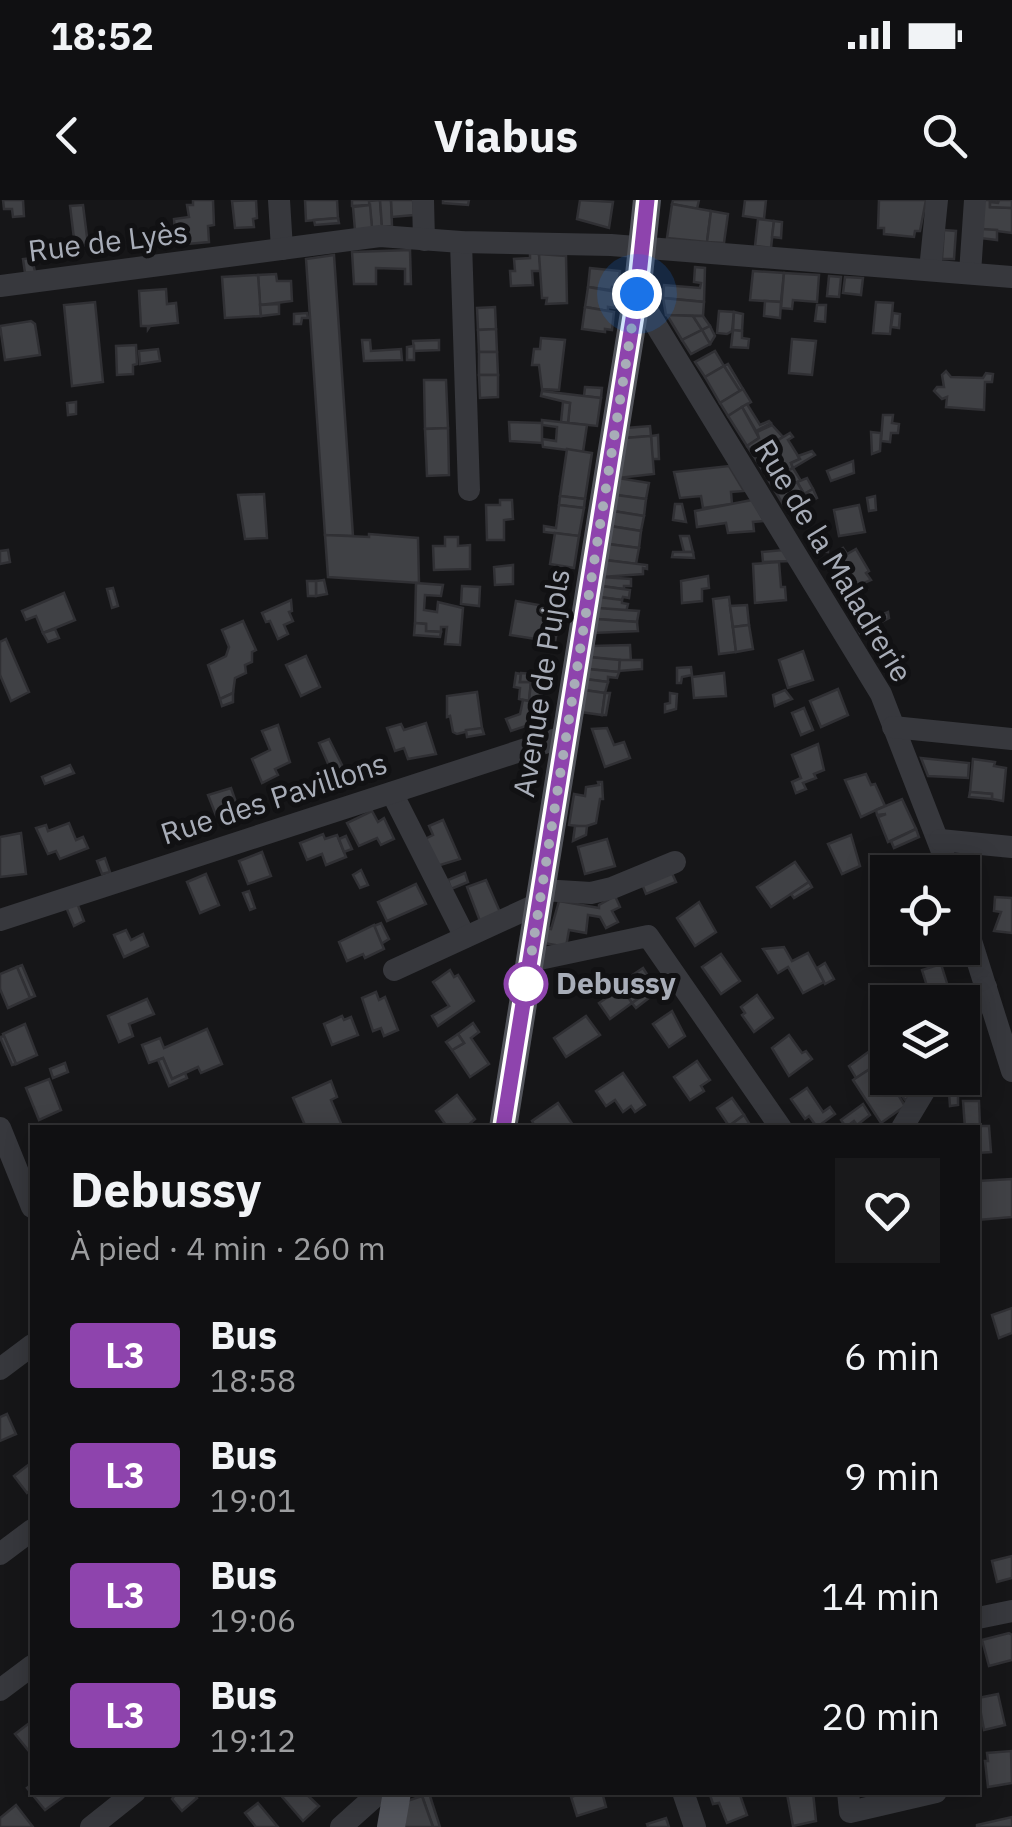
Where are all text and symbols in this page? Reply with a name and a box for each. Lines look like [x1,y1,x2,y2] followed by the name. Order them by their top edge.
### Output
[50,11,154,60] text: 18:52
[434,106,578,164] text: Viabus
[40,108,95,163] icon: back
[917,108,972,163] icon: search
[26,211,190,270] street label: Rue de Lyès
[612,269,662,319] your location
[746,432,922,689] street label: Rue de la Maladrerie
[503,566,578,800] street label: Avenue de Pujols
[155,743,392,853] street label: Rue des Pavillons
[870,855,980,1095] map controls
[870,855,980,965] button: locate
[505,963,547,1005] marker: Debussy
[556,963,676,1002] place label: Debussy
[870,985,980,1095] button: layers
[70,1158,261,1220] text: Debussy
[835,1158,940,1263] button: heart
[70,1227,386,1269] text: À pied · 4 min · 260 m
[210,1310,277,1359] text: Bus
[844,1331,940,1380] text: 6 min
[105,1332,145,1378] text: L3
[210,1359,296,1401] text: 18:58
[210,1430,277,1479] text: Bus
[844,1451,940,1500] text: 9 min
[105,1452,145,1498] text: L3
[210,1479,296,1521] text: 19:01
[210,1550,277,1599] text: Bus
[821,1571,940,1620] text: 14 min
[105,1572,145,1618] text: L3
[210,1599,296,1641] text: 19:06
[210,1670,277,1719] text: Bus
[821,1691,940,1740] text: 20 min
[105,1692,145,1738] text: L3
[210,1719,296,1761] text: 19:12

